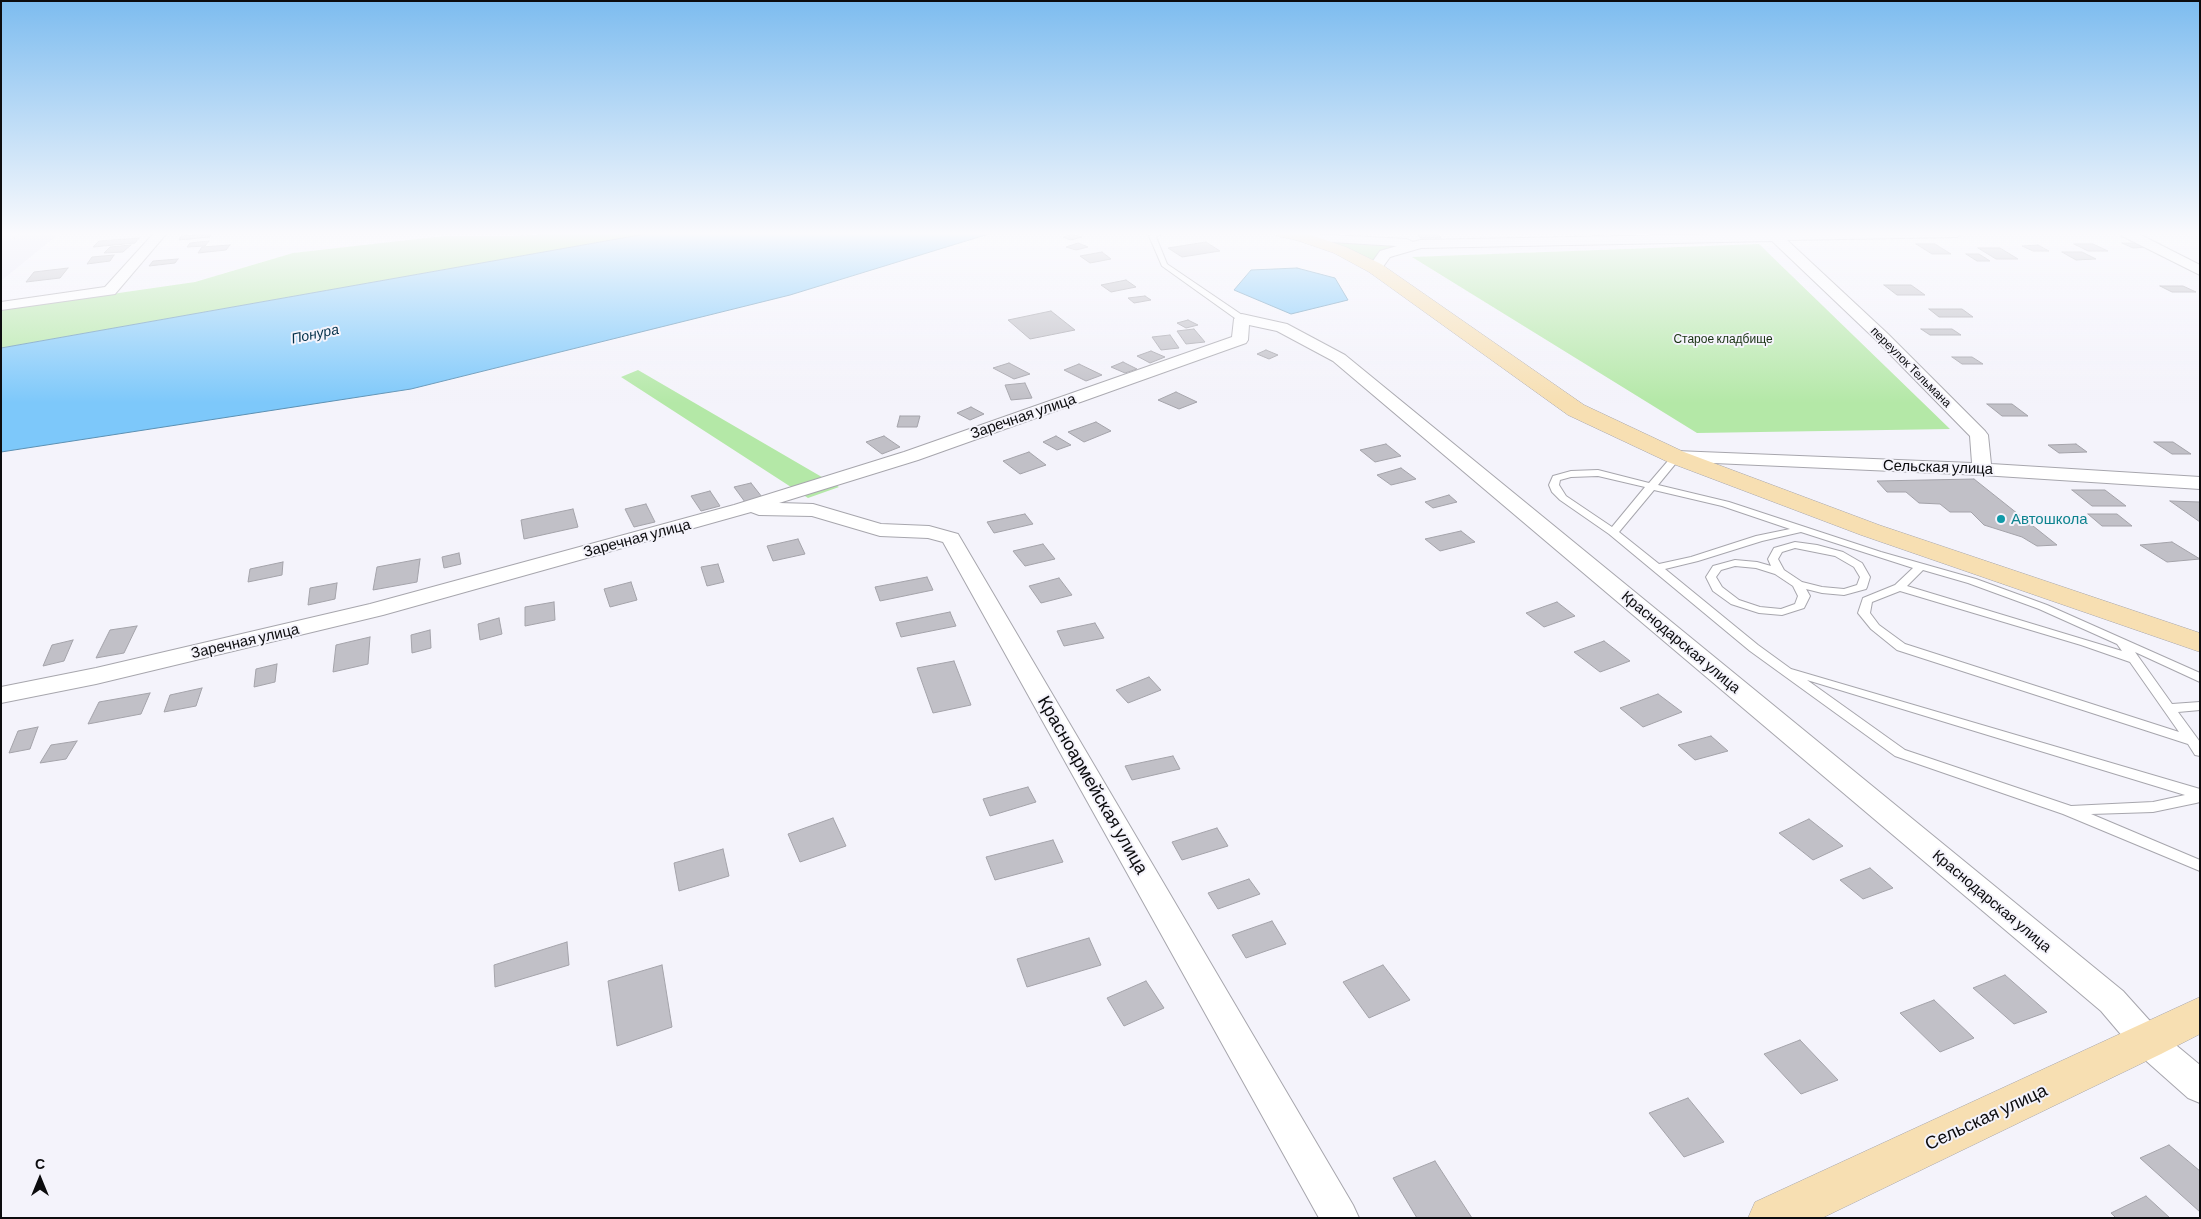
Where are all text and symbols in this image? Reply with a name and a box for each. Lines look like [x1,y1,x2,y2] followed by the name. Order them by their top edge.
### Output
[290,321,340,347] water label: Понура
[1868,324,1954,410] street label: переулок Тельмана
[1673,332,1773,346] park label: Старое кладбище
[968,390,1078,442] street label: Заречная улица
[1883,456,1993,478] street label: Сельская улица
[2011,510,2088,528] place label: Автошкола
[1995,513,2007,525] marker: Автошкола
[581,515,693,561] street label: Заречная улица
[1618,587,1744,697] street label: Краснодарская улица
[189,620,301,662] street label: Заречная улица
[1033,692,1153,878] street label: Красноармейская улица
[1929,846,2055,956] street label: Краснодарская улица
[1921,1079,2051,1155] street label: Сельская улица
[15,1154,65,1204] north arrow
[35,1155,45,1172] text: С

